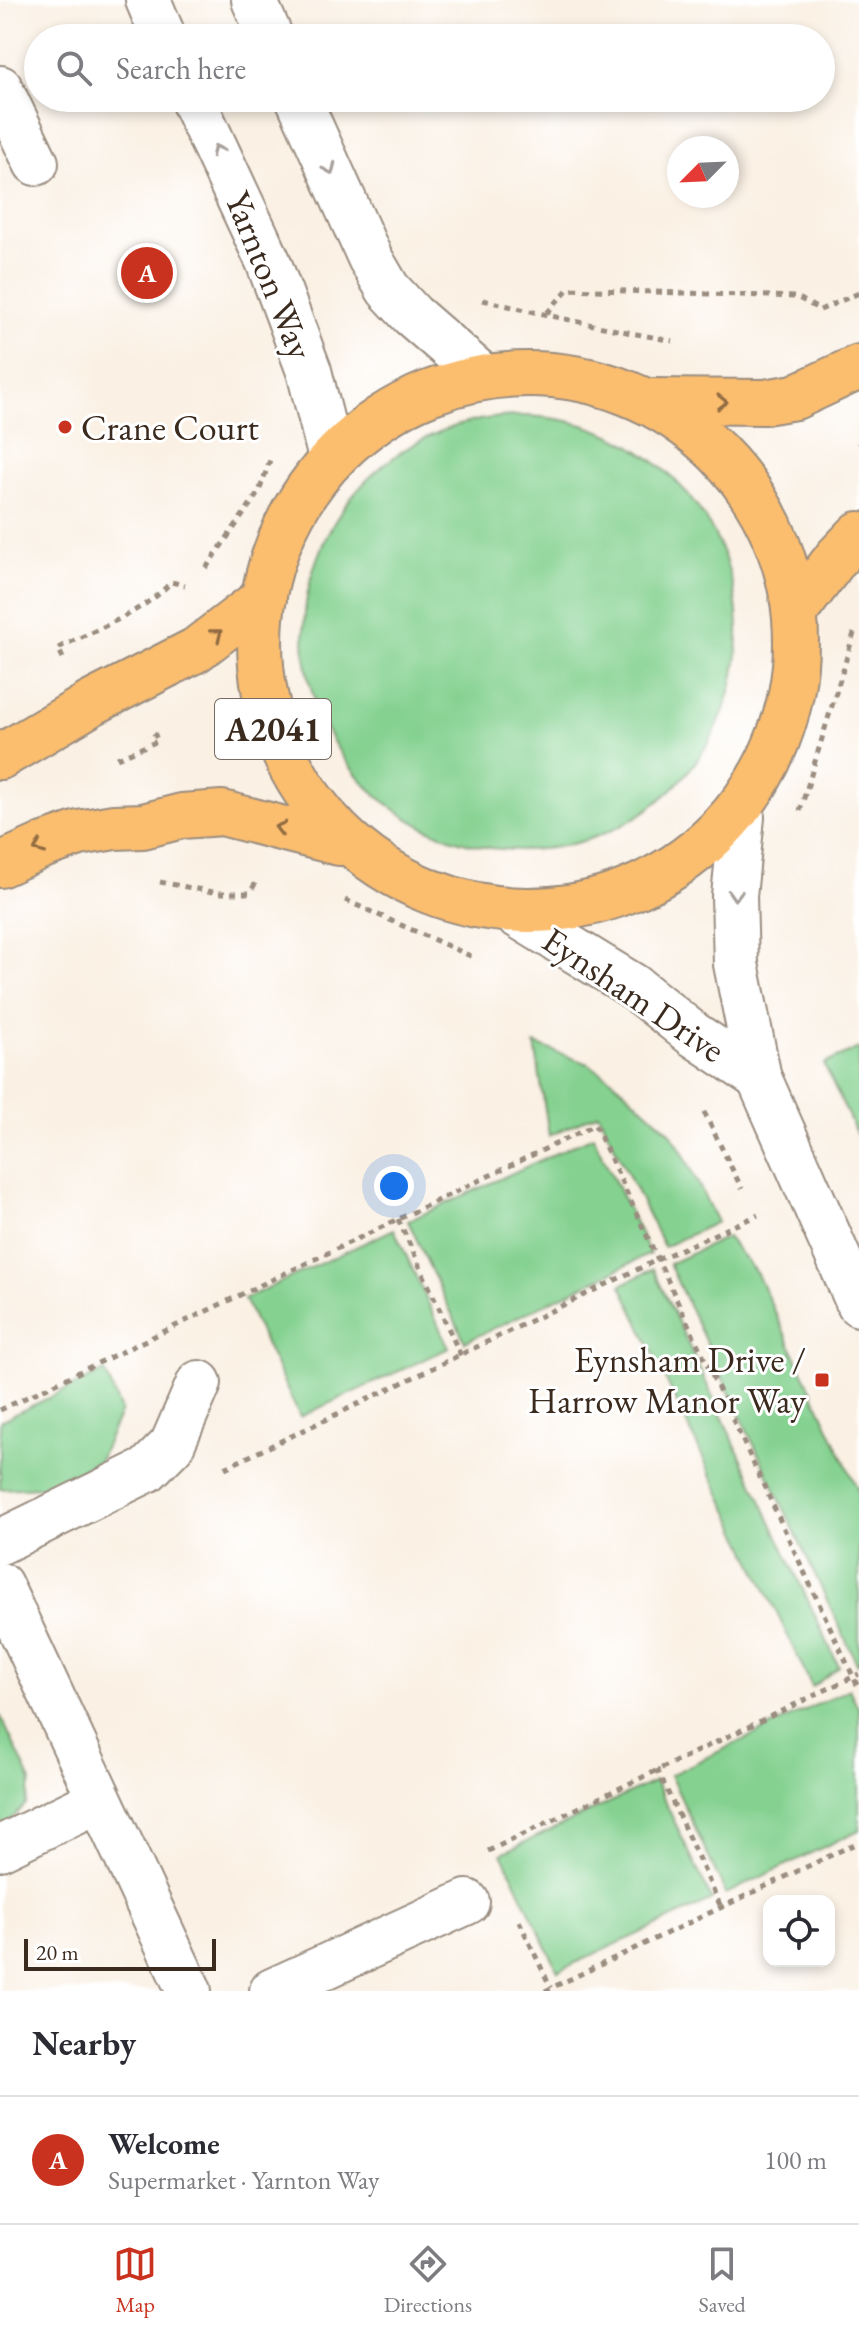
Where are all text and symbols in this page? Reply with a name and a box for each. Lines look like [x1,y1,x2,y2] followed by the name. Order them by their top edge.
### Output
[24,24,835,112] search box
[52,46,96,90] icon: search
[116,49,246,88] text: Search here
[667,136,739,208] north arrow
[210,143,226,158] one-way arrow
[320,161,336,175] one-way arrow
[215,184,325,366] street label: Yarnton Way
[121,243,173,303] pin: A
[716,393,729,411] one-way arrow
[81,404,260,451] place label: Crane Court
[56,418,74,436] marker: Crane Court
[208,630,223,644] one-way arrow
[215,699,331,759] road number: A2041
[274,820,288,837] one-way arrow
[33,838,47,855] one-way arrow
[726,889,743,902] one-way arrow
[533,916,734,1073] street label: Eynsham Drive
[374,1166,414,1206] your location
[528,1336,806,1424] place label: Eynsham Drive / Harrow Manor Way
[813,1371,831,1389] marker: Eynsham Drive / Harrow Manor Way
[763,1895,835,1967] map controls
[763,1895,835,1967] button: locate
[24,1935,216,1971] scale bar
[36,1938,79,1967] text: 20 m
[32,2021,136,2065] text: Nearby
[108,2124,220,2163] text: Welcome
[49,2143,67,2177] text: A
[764,2143,827,2177] text: 100 m
[108,2163,379,2197] text: Supermarket · Yarnton Way
[113,2242,157,2319] tab: Map
[384,2242,472,2319] tab: Directions
[699,2242,746,2319] tab: Saved

